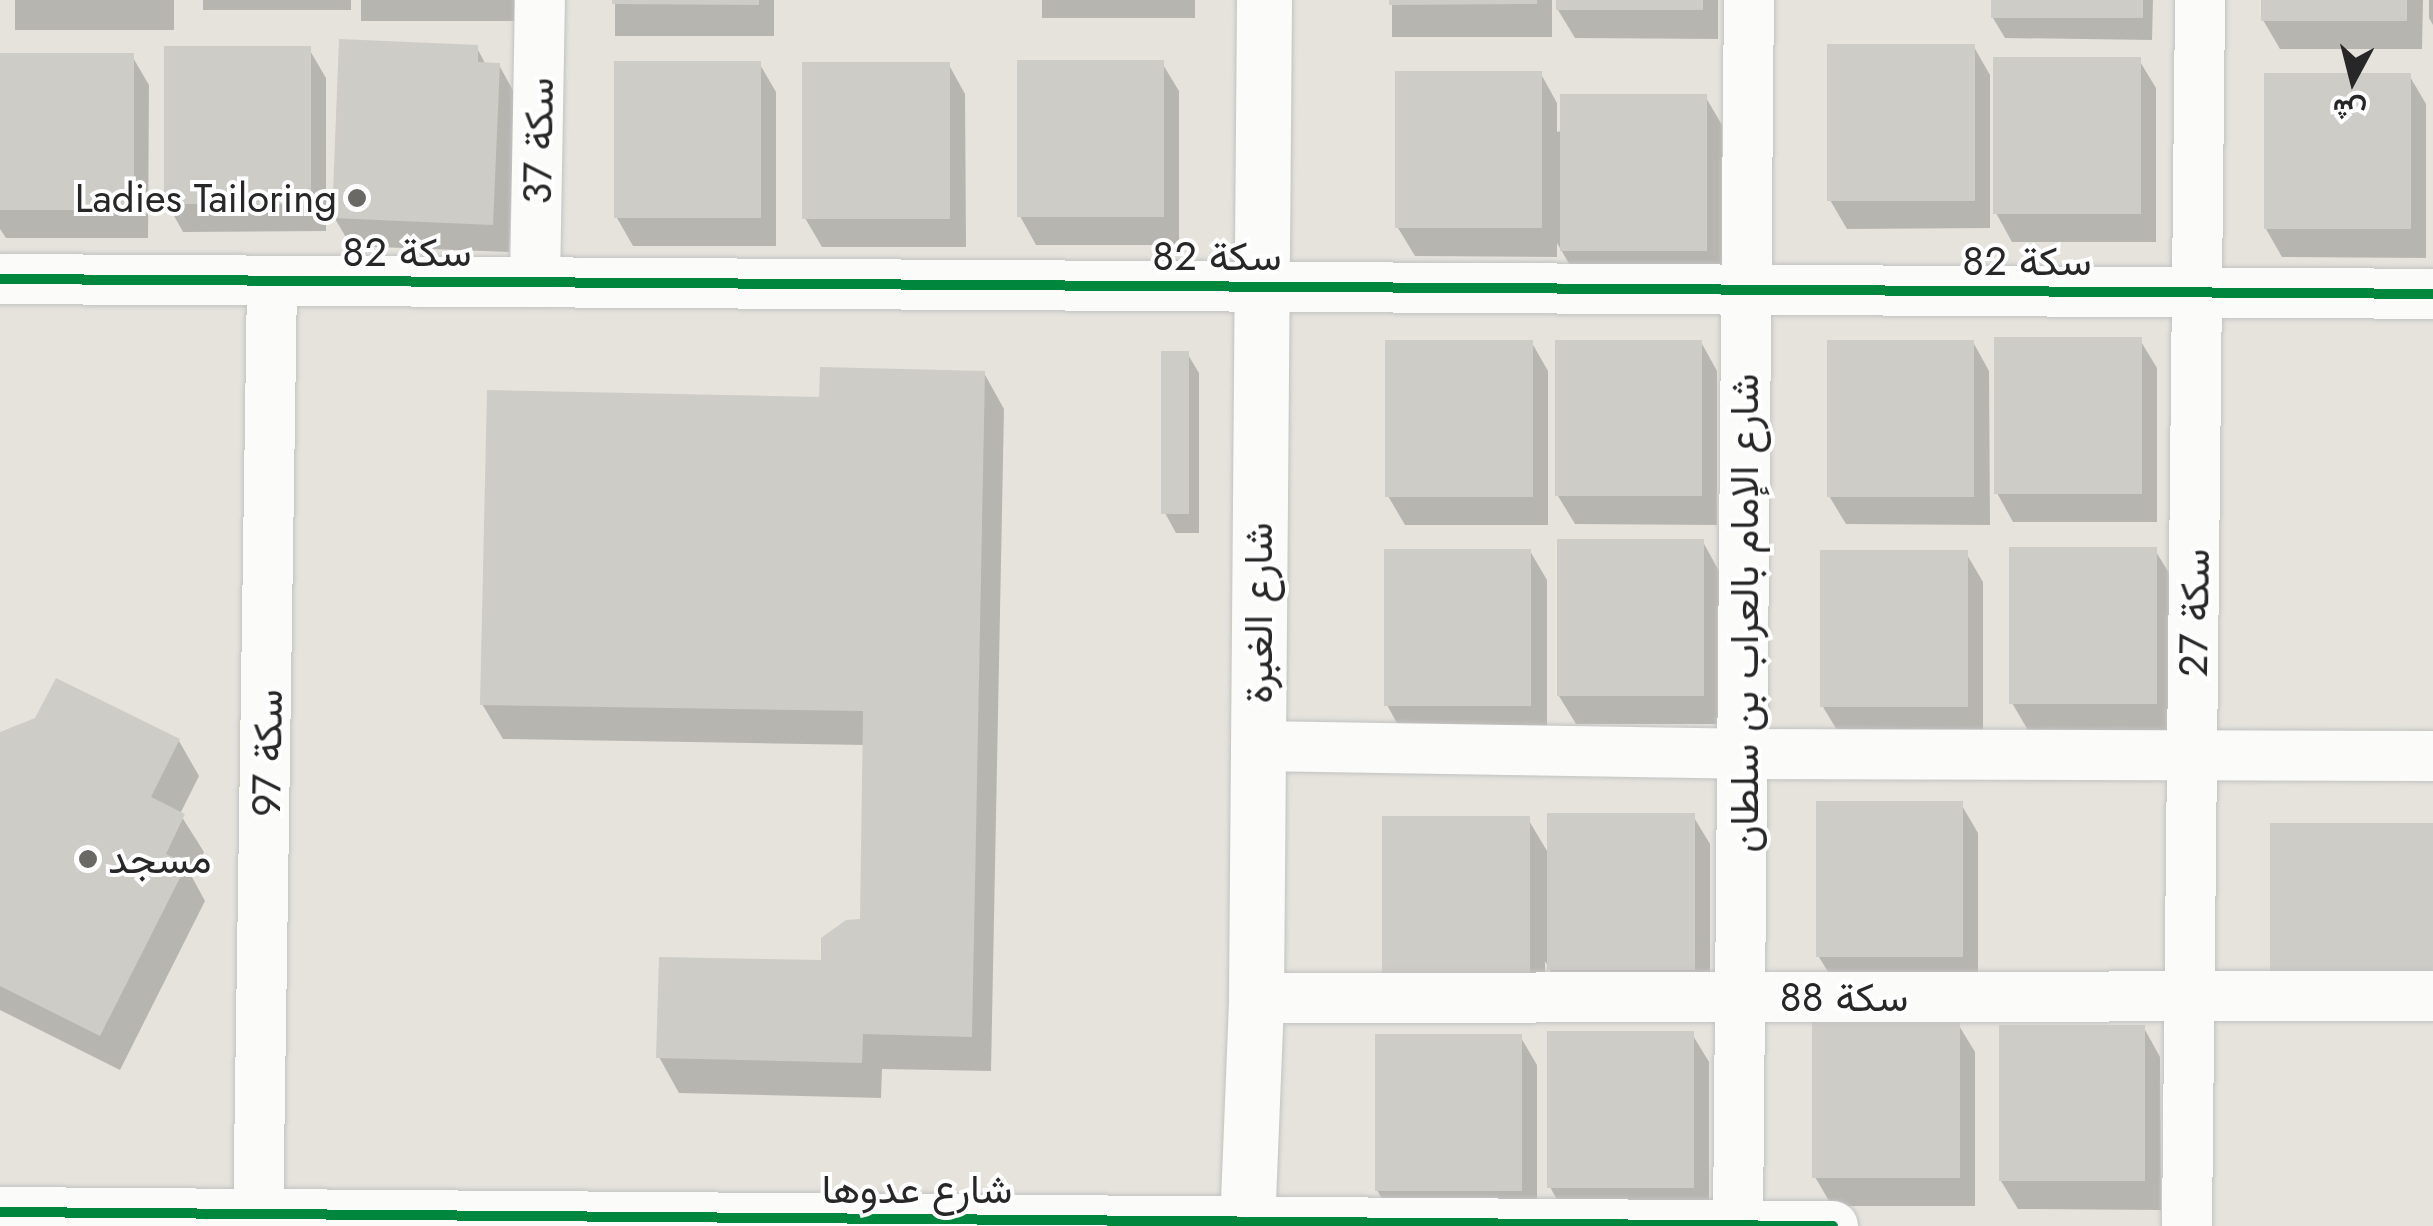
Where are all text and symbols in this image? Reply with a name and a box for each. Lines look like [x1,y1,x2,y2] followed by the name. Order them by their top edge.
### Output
[2303,30,2403,130] north arrow
[513,77,563,205] street label: سكة 37
[2330,88,2368,133] text: ش
[75,174,337,222] place label: Ladies Tailoring
[346,187,368,209] marker: Ladies Tailoring
[342,228,472,276] street label: سكة 82
[1152,232,1282,280] street label: سكة 82
[1962,237,2092,285] street label: سكة 82
[1720,373,1768,853] street label: شارع الإمام بالعراب بن سلطان
[1234,523,1282,703] street label: شارع الغبرة
[2169,548,2219,678] street label: سكة 27
[242,689,292,817] street label: سكة 97
[108,835,212,883] place label: مسجد
[77,848,99,870] marker: مسجد
[1780,973,1908,1021] street label: سكة 88
[822,1165,1012,1213] street label: شارع عدوها

